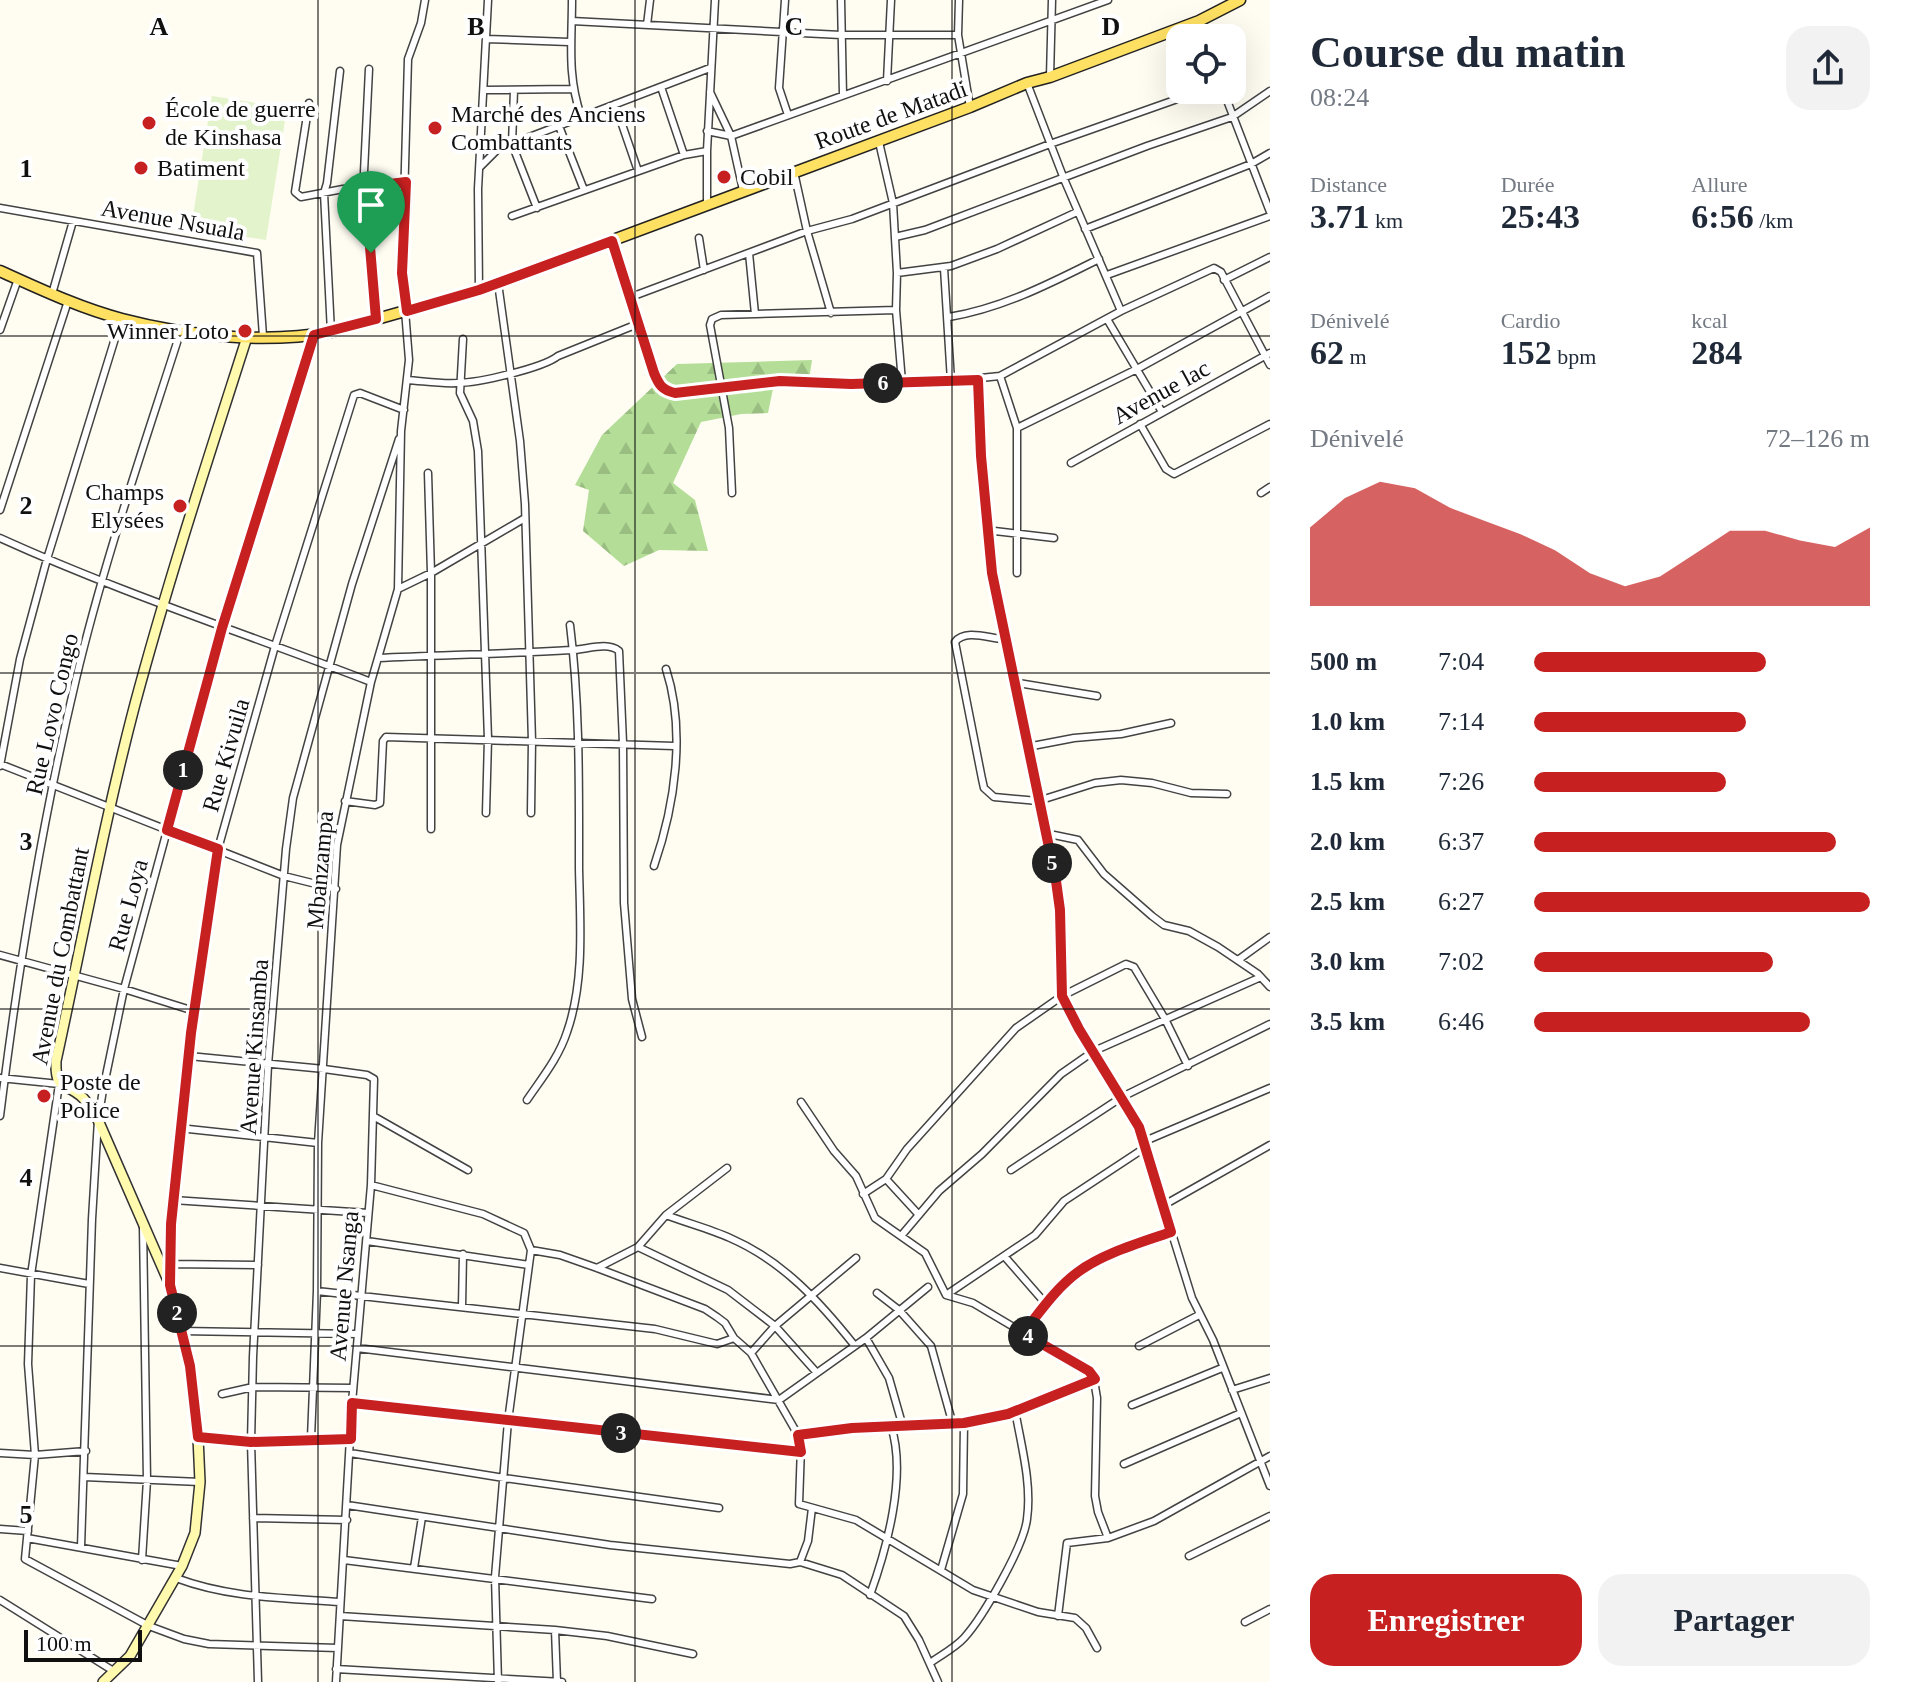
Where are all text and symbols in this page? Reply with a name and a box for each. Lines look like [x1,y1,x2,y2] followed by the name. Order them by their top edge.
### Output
[150,12,169,41] text: A
[467,12,485,41] text: B
[785,12,803,41] text: C
[1102,12,1120,41] text: D
[1166,24,1246,104] map controls
[1166,24,1246,104] button: locate
[1786,26,1870,110] button: share
[1310,28,1625,77] text: Course du matin
[811,75,971,155] street label: Route de Matadi
[1310,83,1369,112] text: 08:24
[165,96,316,150] place label: École de guerre de Kinshasa
[451,101,646,155] place label: Marché des Anciens Combattants
[140,114,158,132] marker: École de guerre de Kinshasa
[426,119,444,137] marker: Marché des Anciens Combattants
[20,154,33,183] text: 1
[157,155,245,181] place label: Batiment
[132,159,150,177] marker: Batiment
[740,164,794,190] place label: Cobil
[715,168,733,186] marker: Cobil
[337,171,405,253] pin
[1310,172,1387,197] text: Distance
[1501,172,1554,197] text: Durée
[1691,172,1748,197] text: Allure
[349,183,393,227] icon: arrive
[99,195,247,245] street label: Avenue Nsuala
[1310,198,1370,235] text: 3.71
[1501,198,1580,235] text: 25:43
[1691,198,1754,235] text: 6:56
[1370,208,1403,233] text: km
[1754,208,1793,233] text: /km
[1310,308,1389,333] text: Dénivelé
[1501,308,1561,333] text: Cardio
[1691,308,1728,333] text: kcal
[107,318,229,344] place label: Winner Loto
[236,322,254,340] marker: Winner Loto
[1310,334,1344,371] text: 62
[1501,334,1552,371] text: 152
[1691,334,1742,371] text: 284
[1344,344,1367,369] text: m
[1552,344,1596,369] text: bpm
[1108,355,1214,429] street label: Avenue lac
[863,363,903,403] pin: 6
[878,370,889,395] text: 6
[1310,424,1404,453] text: Dénivelé
[1765,424,1870,453] text: 72–126 m
[85,479,164,533] place label: Champs Elysées
[20,491,33,520] text: 2
[171,497,189,515] marker: Champs Elysées
[21,631,83,797] street label: Rue Lovo Congo
[1310,647,1377,676] text: 500 m
[1438,647,1484,676] text: 7:04
[197,695,255,815] street label: Rue Kivuila
[1310,707,1385,736] text: 1.0 km
[1438,707,1484,736] text: 7:14
[163,750,203,790] pin: 1
[178,757,189,782] text: 1
[1310,767,1385,796] text: 1.5 km
[1438,767,1484,796] text: 7:26
[302,809,338,930] street label: Mbanzampa
[20,827,33,856] text: 3
[1310,827,1385,856] text: 2.0 km
[1438,827,1484,856] text: 6:37
[1032,843,1072,883] pin: 5
[26,845,94,1067] street label: Avenue du Combattant
[1047,850,1058,875] text: 5
[103,856,153,954] street label: Rue Loya
[1310,887,1385,916] text: 2.5 km
[1438,887,1484,916] text: 6:27
[1310,947,1385,976] text: 3.0 km
[1438,947,1484,976] text: 7:02
[235,958,273,1136] street label: Avenue Kinsamba
[1310,1007,1385,1036] text: 3.5 km
[1438,1007,1484,1036] text: 6:46
[60,1069,141,1123] place label: Poste de Police
[35,1087,53,1105] marker: Poste de Police
[20,1163,33,1192] text: 4
[324,1209,364,1362] street label: Avenue Nsanga
[157,1293,197,1333] pin: 2
[172,1300,183,1325] text: 2
[1008,1316,1048,1356] pin: 4
[1023,1323,1034,1348] text: 4
[601,1413,641,1453] pin: 3
[616,1420,627,1445] text: 3
[20,1500,33,1529] text: 5
[1310,1574,1582,1666] button: Enregistrer
[1598,1574,1870,1666] button: Partager
[24,1626,142,1662] scale bar
[36,1631,92,1656] text: 100 m

